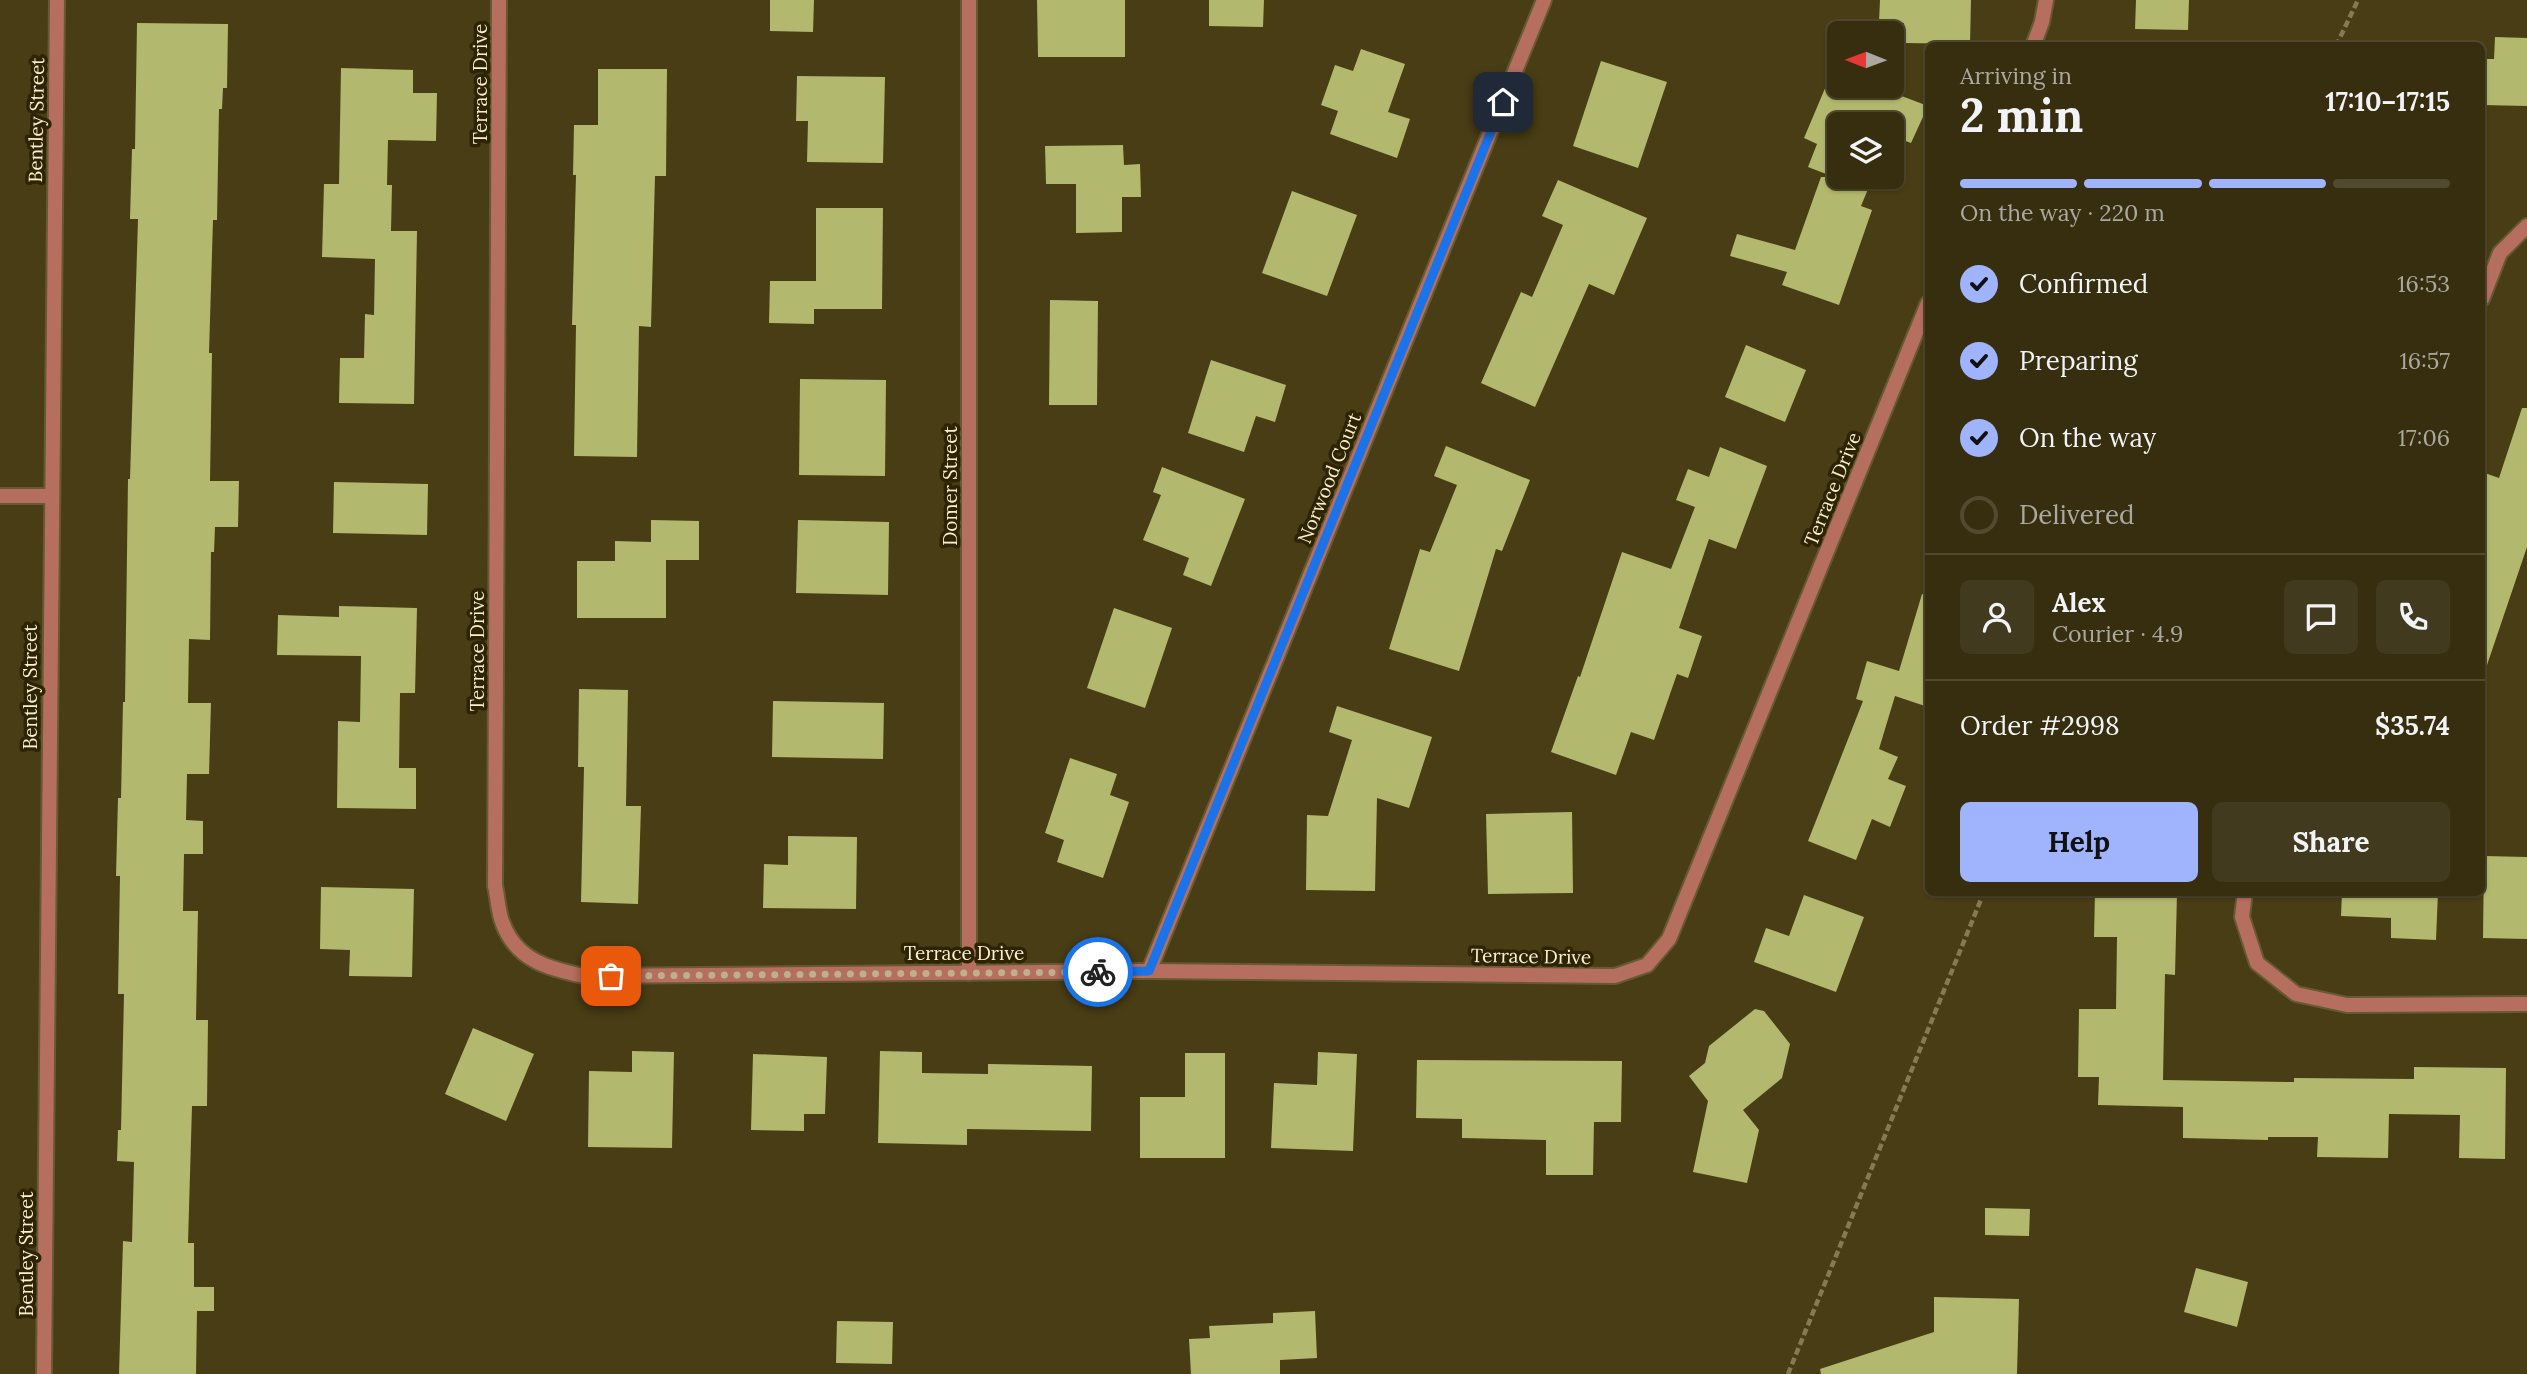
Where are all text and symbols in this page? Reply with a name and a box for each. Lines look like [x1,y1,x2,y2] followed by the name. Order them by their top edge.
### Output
[1827,21,1904,98] north arrow
[1827,21,1904,189] map controls
[468,24,492,144] street label: Terrace Drive
[23,57,49,183] street label: Bentley Street
[1960,61,2072,90] text: Arriving in
[1473,72,1533,132] pin
[1484,83,1522,121] icon: home
[2325,85,2450,118] text: 17:10–17:15
[1960,86,2083,145] text: 2 min
[1827,112,1904,189] button: layers
[1960,198,2165,227] text: On the way · 220 m
[1960,265,1998,303] icon: check
[2019,267,2148,300] text: Confirmed
[2397,269,2450,298] text: 16:53
[1960,342,1998,380] icon: check
[2019,344,2138,377] text: Preparing
[2399,346,2450,375] text: 16:57
[1292,409,1366,547] street label: Norwood Court
[1960,419,1998,457] icon: check
[2019,421,2156,454] text: On the way
[2398,423,2450,452] text: 17:06
[938,426,962,546] street label: Domer Street
[1798,429,1866,549] street label: Terrace Drive
[2019,498,2135,531] text: Delivered
[1960,580,2034,654] button: person
[2284,580,2358,654] button: chat
[2376,580,2450,654] button: phone
[2052,586,2106,619] text: Alex
[465,591,489,711] street label: Terrace Drive
[2052,619,2183,648] text: Courier · 4.9
[18,624,42,750] street label: Bentley Street
[1960,709,2120,742] text: Order #2998
[2375,709,2450,742] text: $35.74
[1960,802,2198,882] button: Help
[2212,802,2450,882] button: Share
[1063,937,1133,1007] courier
[904,941,1024,965] street label: Terrace Drive
[1471,943,1591,969] street label: Terrace Drive
[581,946,641,1006] pin
[1079,953,1117,991] icon: bike
[592,957,630,995] icon: bag
[14,1191,38,1317] street label: Bentley Street

